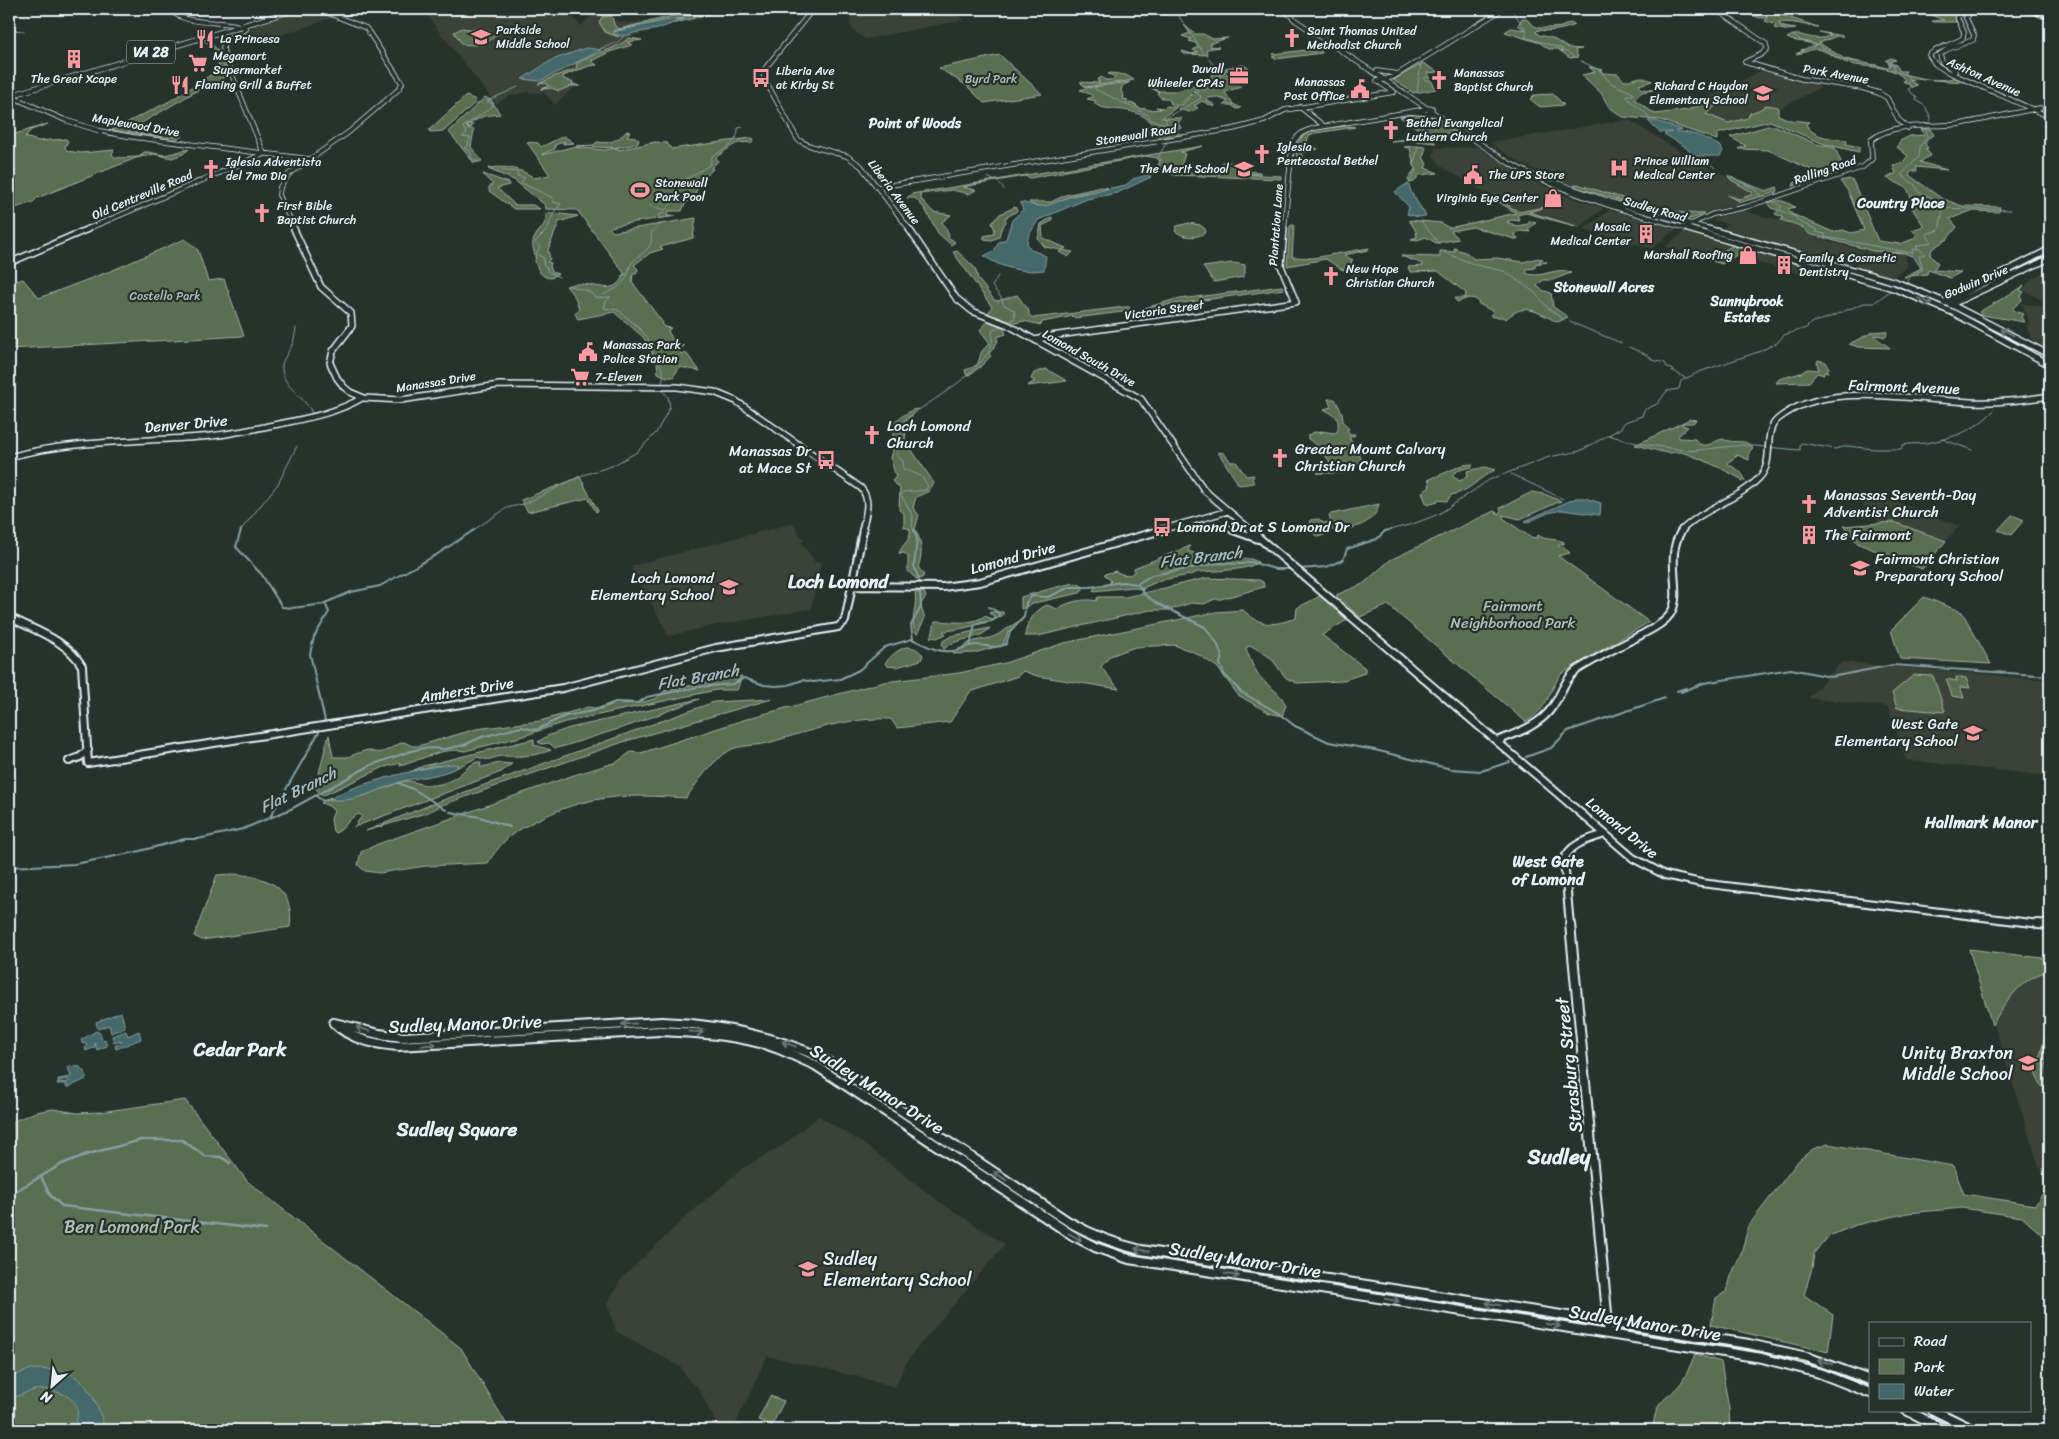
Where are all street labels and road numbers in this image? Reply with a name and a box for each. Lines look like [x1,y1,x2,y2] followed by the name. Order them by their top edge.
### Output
[127,41,175,64] road number: VA 28
[1943,50,2025,103] street label: Ashton Avenue
[1801,57,1871,91] street label: Park Avenue
[91,107,182,144] street label: Maplewood Drive
[1094,118,1179,152] street label: Stonewall Road
[1791,149,1860,191] street label: Rolling Road
[862,154,926,230] street label: Liberia Avenue
[88,164,197,226] street label: Old Centreville Road
[1262,183,1290,267] street label: Plantation Lane
[1621,190,1691,229] street label: Sudley Road
[1940,259,2012,305] street label: Godwin Drive
[1123,293,1206,326] street label: Victoria Street
[1038,323,1140,393] street label: Lomond South Drive
[394,365,478,399] street label: Manassas Drive
[1848,372,1960,402] street label: Fairmont Avenue
[143,407,229,441] street label: Denver Drive
[967,534,1059,582] street label: Lomond Drive
[417,670,516,710] street label: Amherst Drive
[1580,790,1664,866] street label: Lomond Drive
[1546,995,1592,1134] street label: Strasburg Street
[388,1005,543,1043] street label: Sudley Manor Drive
[803,1035,951,1143] street label: Sudley Manor Drive
[1167,1232,1324,1288] street label: Sudley Manor Drive
[1567,1295,1724,1351] street label: Sudley Manor Drive

